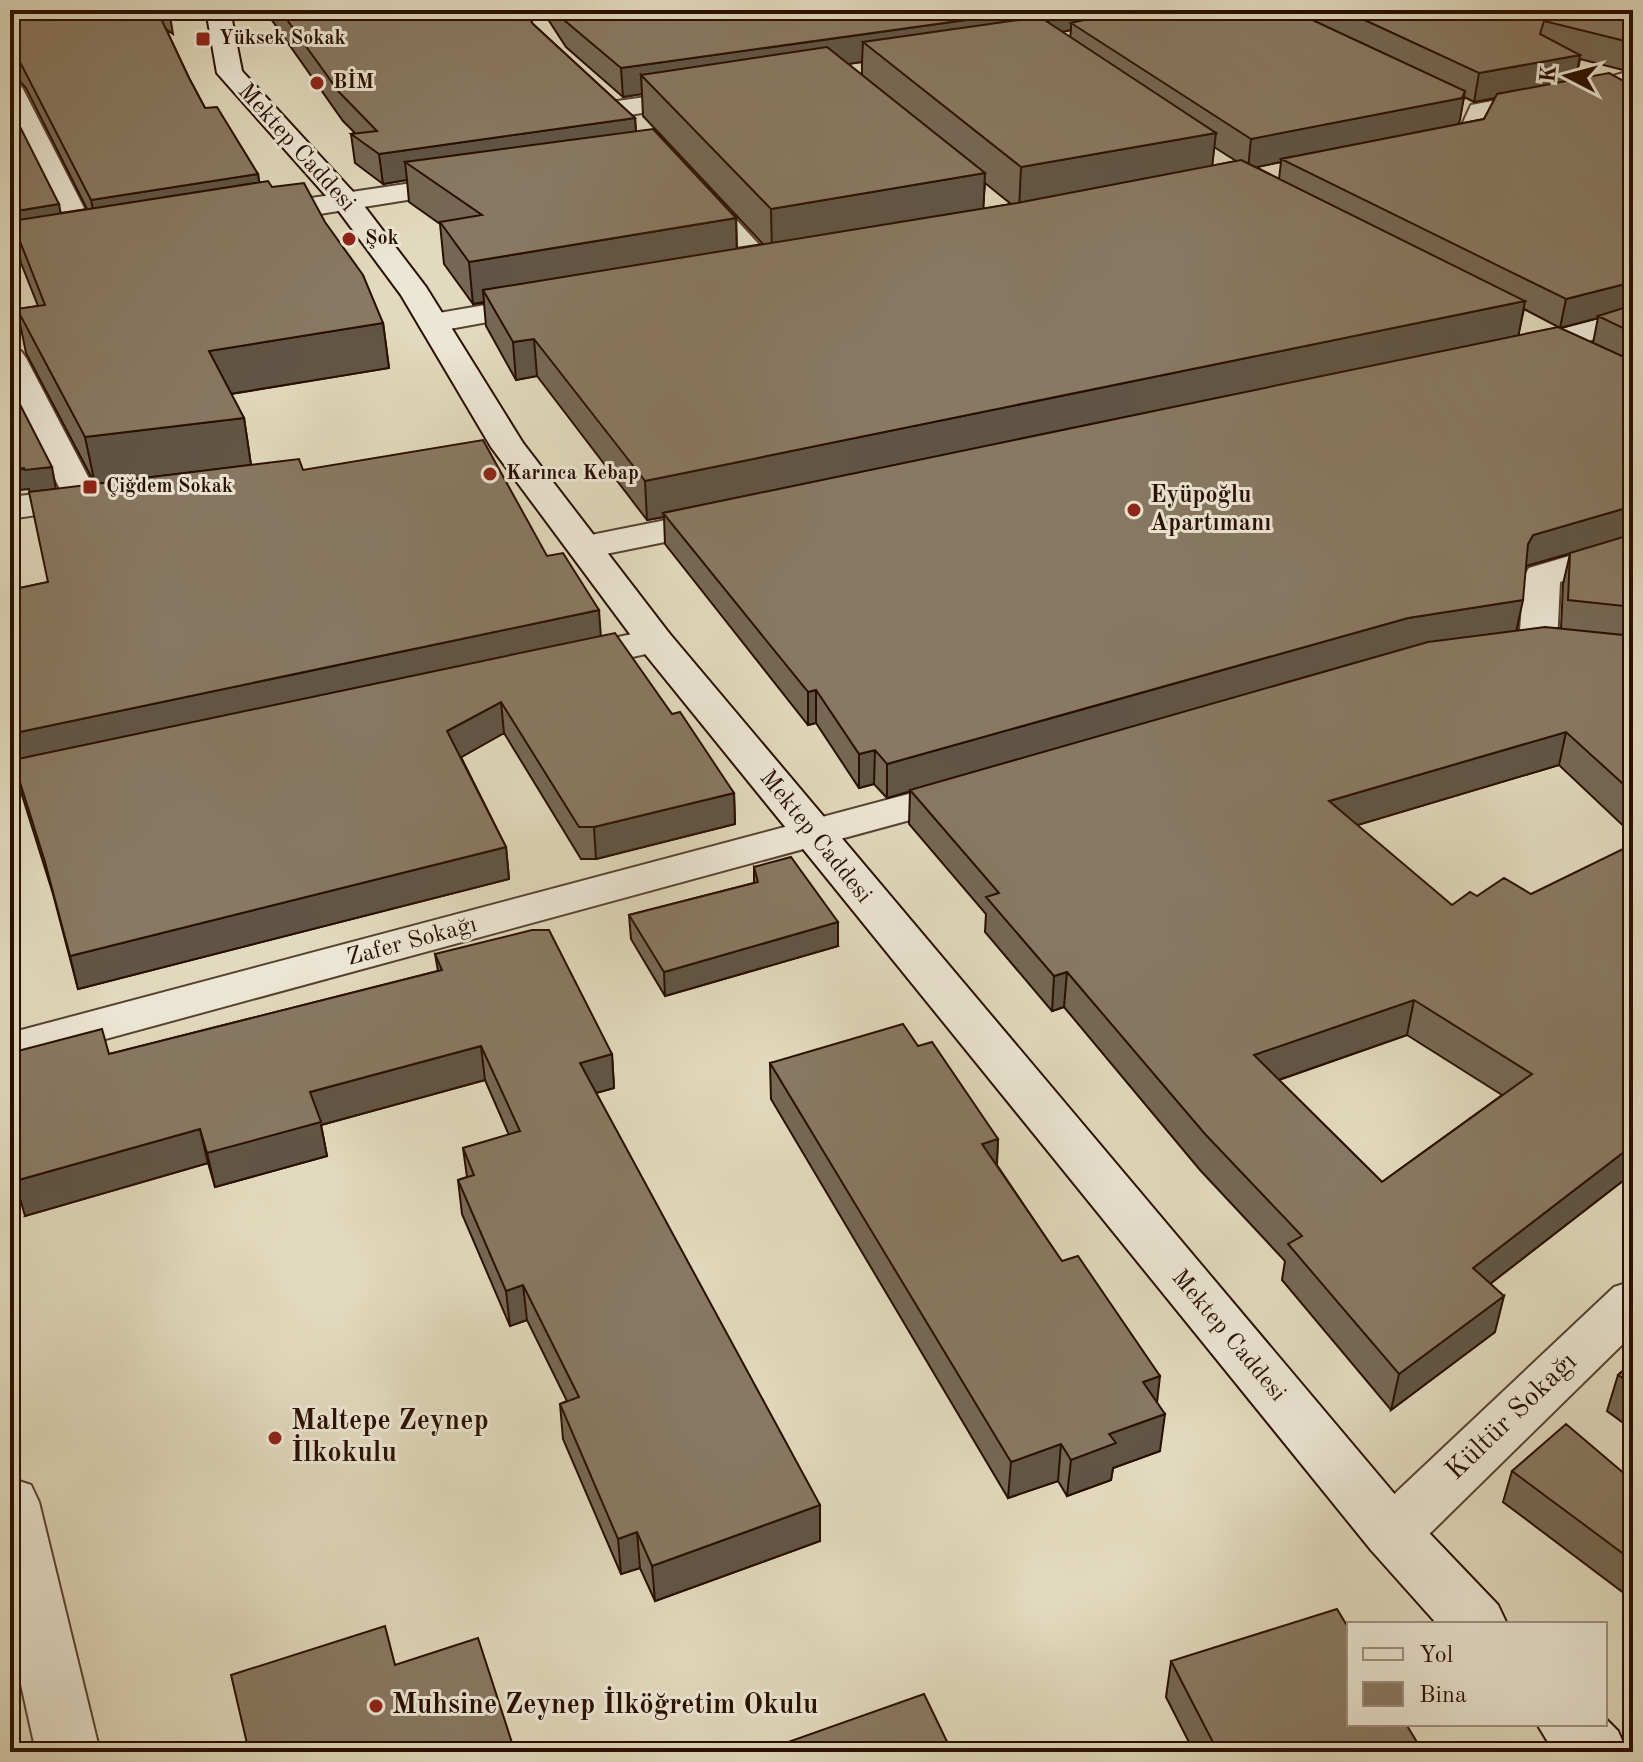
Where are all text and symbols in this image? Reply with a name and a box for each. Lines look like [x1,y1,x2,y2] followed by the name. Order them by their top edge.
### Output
[219,29,346,49] place label: Yüksek Sokak
[194,30,212,48] marker: Yüksek Sokak
[1527,36,1607,116] north arrow
[1537,64,1561,84] text: K
[333,69,374,93] place label: BİM
[308,74,326,92] marker: BİM
[232,79,360,217] street label: Mektep Caddesi
[365,229,399,249] place label: Şok
[340,230,358,248] marker: Şok
[506,464,639,484] place label: Karınca Kebap
[481,465,499,483] marker: Karınca Kebap
[106,477,233,497] place label: Çiğdem Sokak
[81,478,99,496] marker: Çiğdem Sokak
[1150,484,1271,536] place label: Eyüpoğlu Apartımanı
[1125,501,1143,519] marker: Eyüpoğlu Apartımanı
[754,766,876,908] street label: Mektep Caddesi
[344,913,480,971] street label: Zafer Sokağı
[1166,1266,1290,1406] street label: Mektep Caddesi
[1441,1348,1583,1486] street label: Kültür Sokağı
[291,1408,489,1468] place label: Maltepe Zeynep İlkokulu
[266,1429,284,1447] marker: Maltepe Zeynep İlkokulu
[1347,1622,1607,1726] legend
[1419,1644,1453,1668] text: Yol
[1419,1684,1467,1708] text: Bina
[392,1686,818,1720] place label: Muhsine Zeynep İlköğretim Okulu
[367,1697,385,1715] marker: Muhsine Zeynep İlköğretim Okulu

